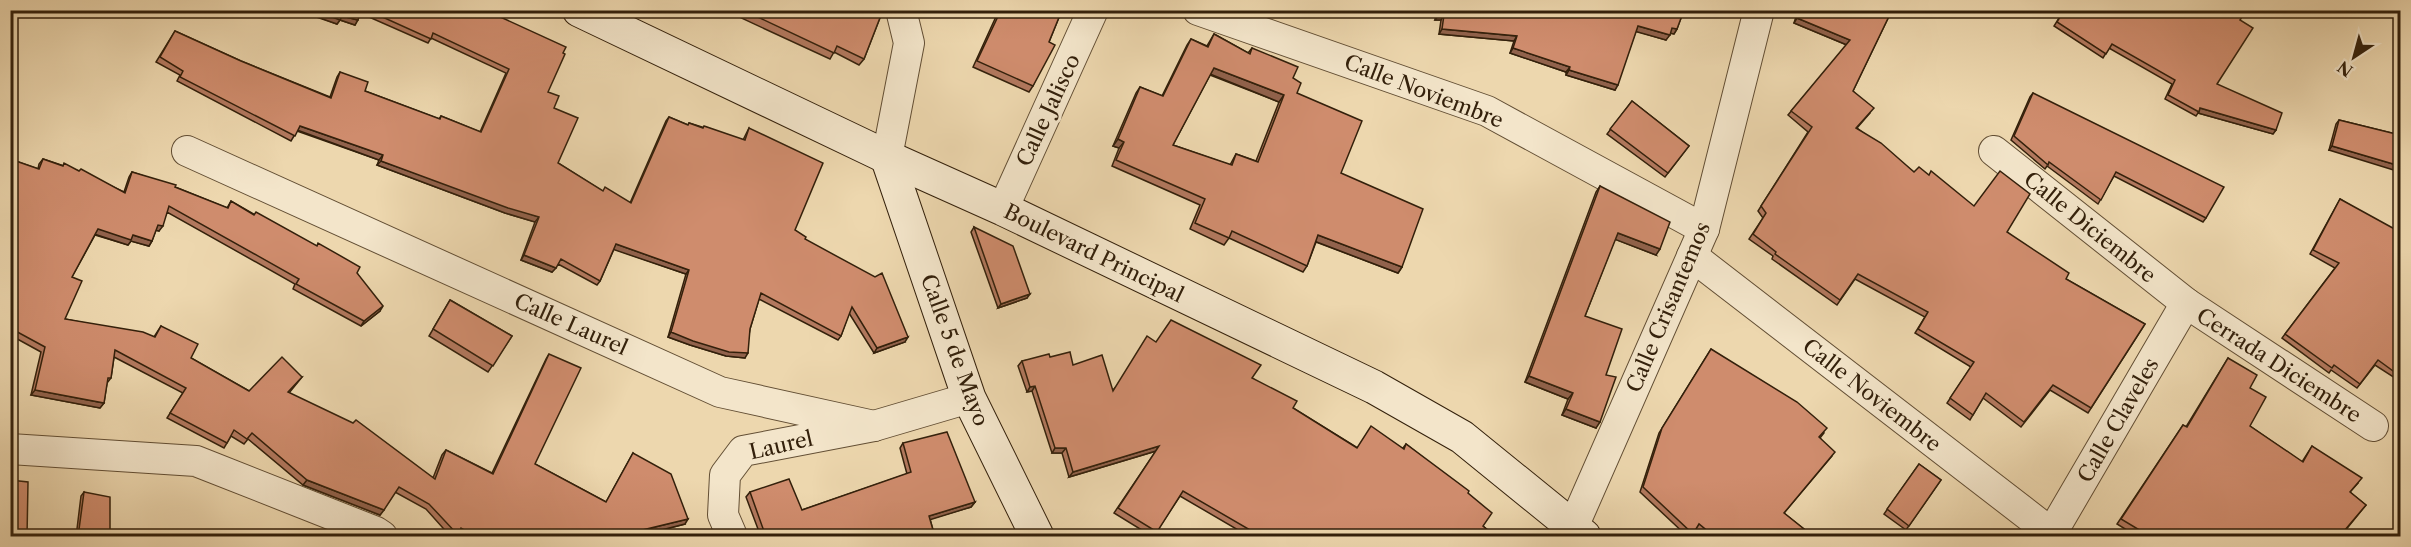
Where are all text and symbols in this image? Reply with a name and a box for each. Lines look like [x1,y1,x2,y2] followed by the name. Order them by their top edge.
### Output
[2324,27,2384,87] north arrow
[1341,49,1507,133] street label: Calle Noviembre
[1011,50,1085,170] street label: Calle Jalisco
[2334,57,2357,81] text: N
[2019,166,2161,288] street label: Calle Diciembre
[1000,199,1188,307] street label: Boulevard Principal
[1621,218,1715,396] street label: Calle Crisantemos
[916,271,994,429] street label: Calle 5 de Mayo
[510,288,632,360] street label: Calle Laurel
[2192,303,2366,427] street label: Cerrada Diciembre
[1798,333,1946,457] street label: Calle Noviembre
[2072,353,2164,487] street label: Calle Claveles
[747,426,815,464] street label: Laurel

